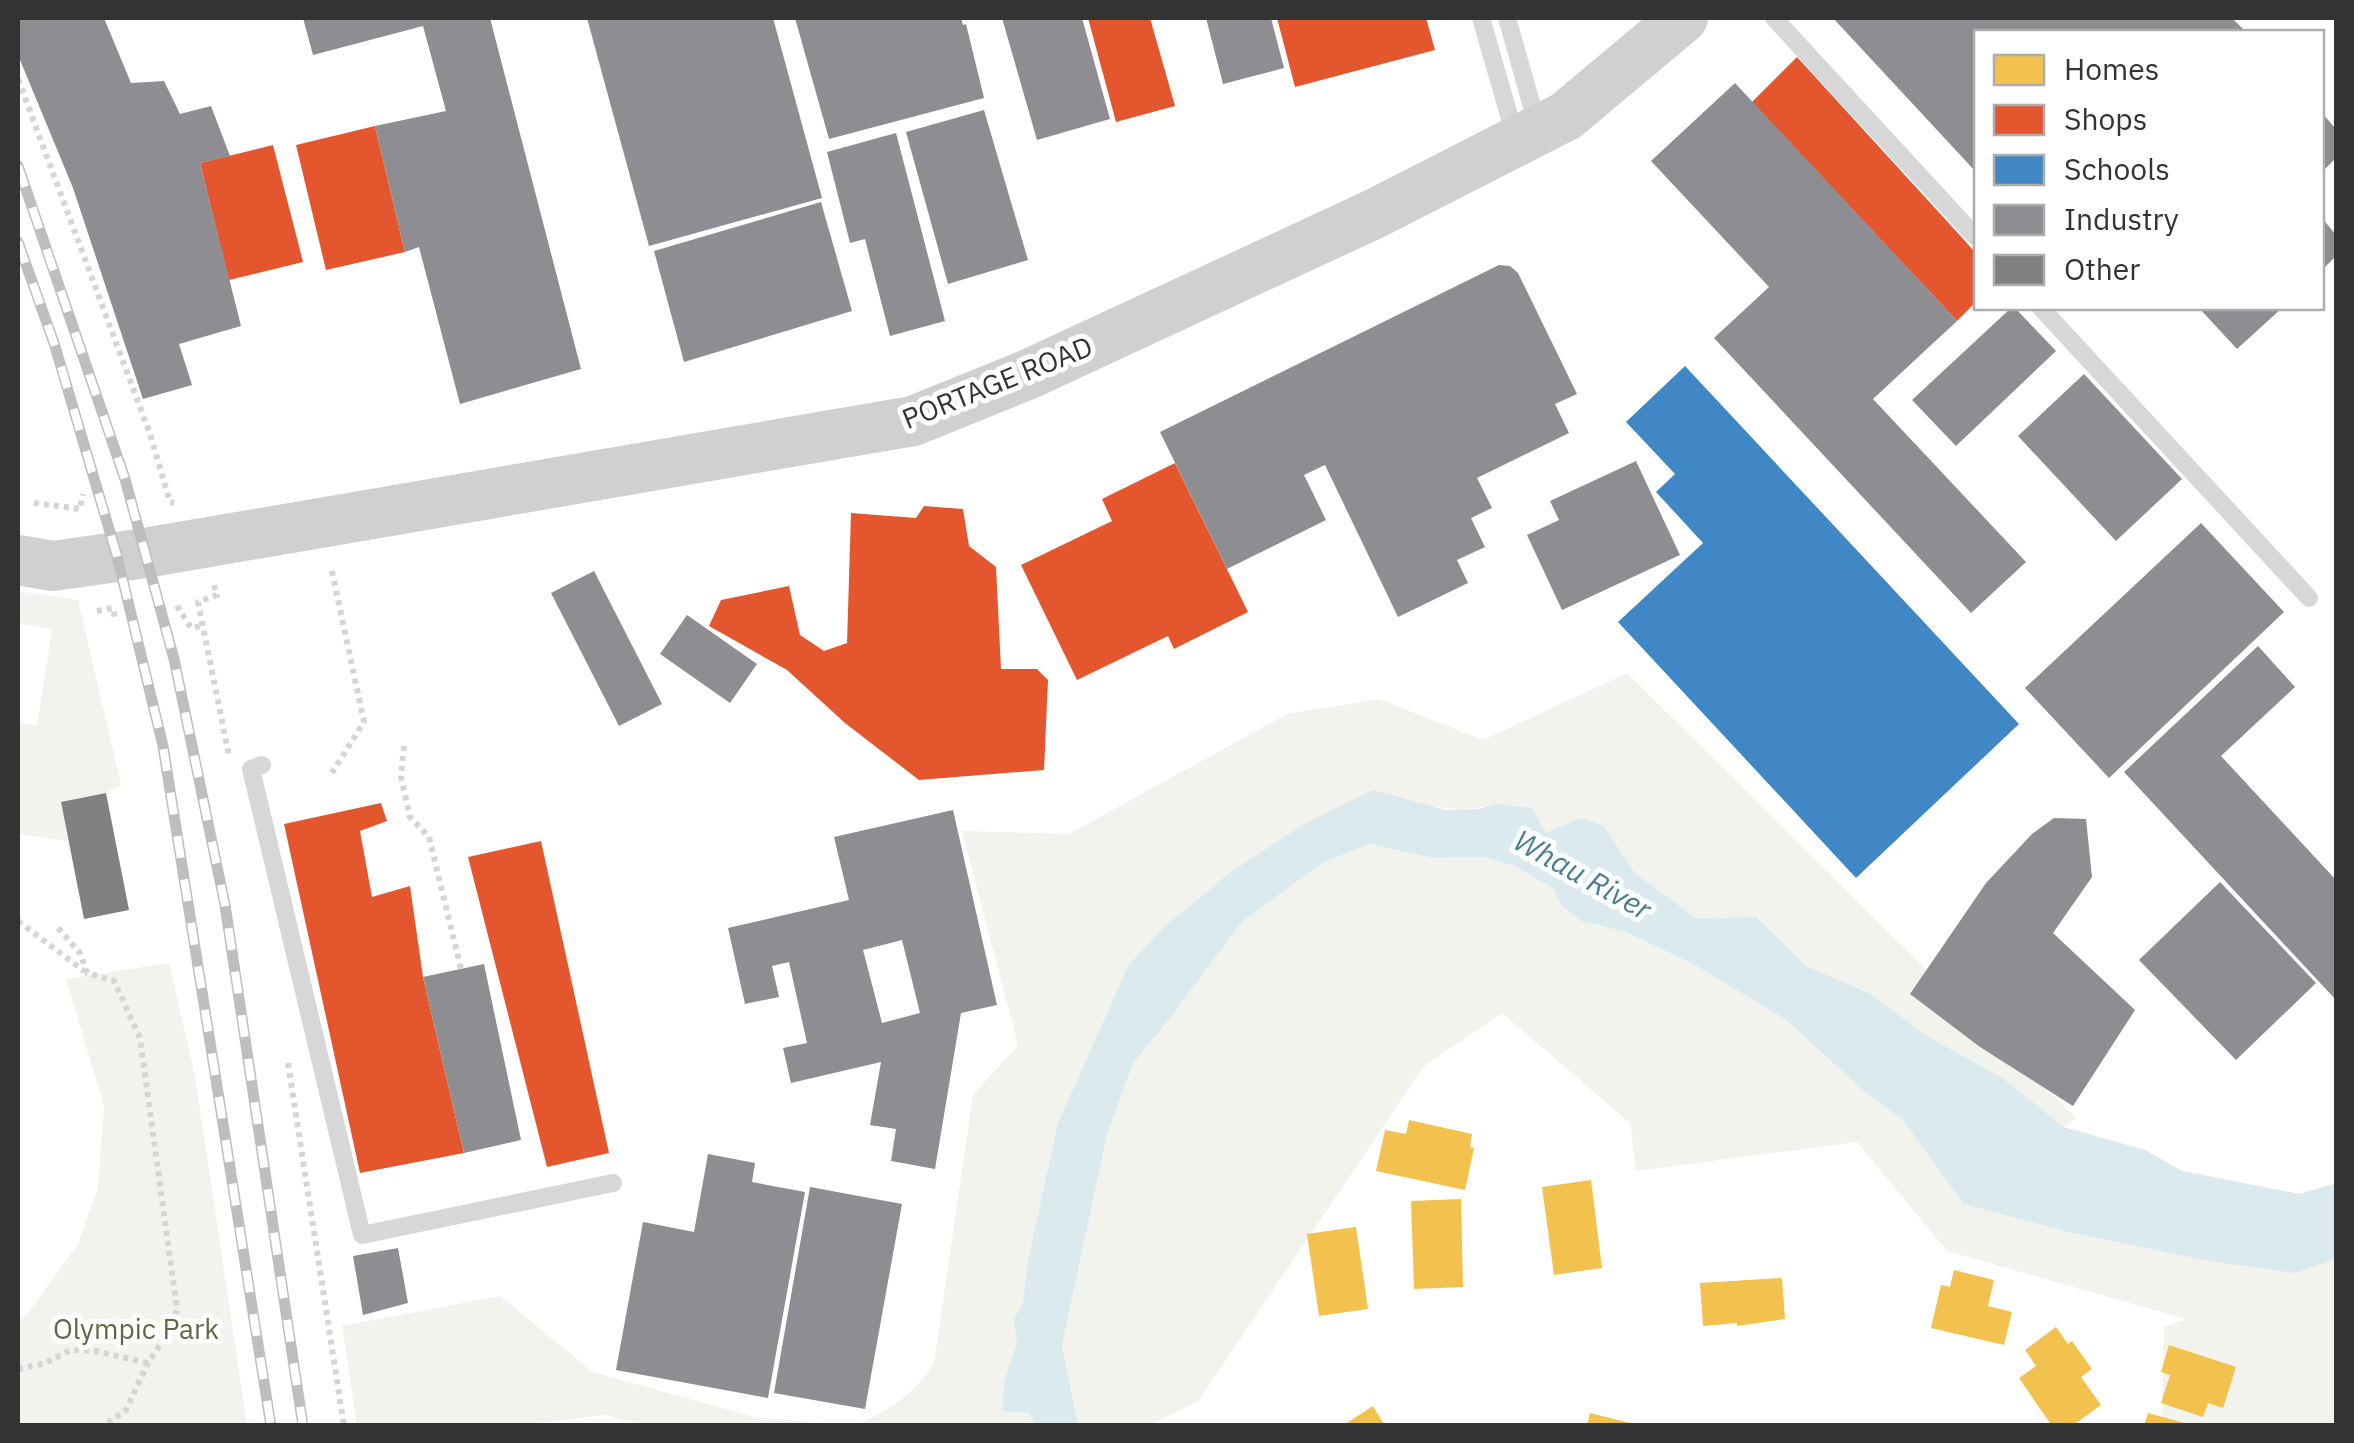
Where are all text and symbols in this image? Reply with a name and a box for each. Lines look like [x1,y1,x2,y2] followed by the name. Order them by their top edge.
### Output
[1974,30,2324,310] legend
[2064,49,2159,88] text: Homes
[2064,99,2147,138] text: Shops
[2064,149,2170,188] text: Schools
[2064,199,2179,238] text: Industry
[2064,249,2140,288] text: Other
[896,327,1098,437] street label: PORTAGE ROAD
[1507,820,1660,928] water label: Whau River
[53,1310,219,1347] park label: Olympic Park

